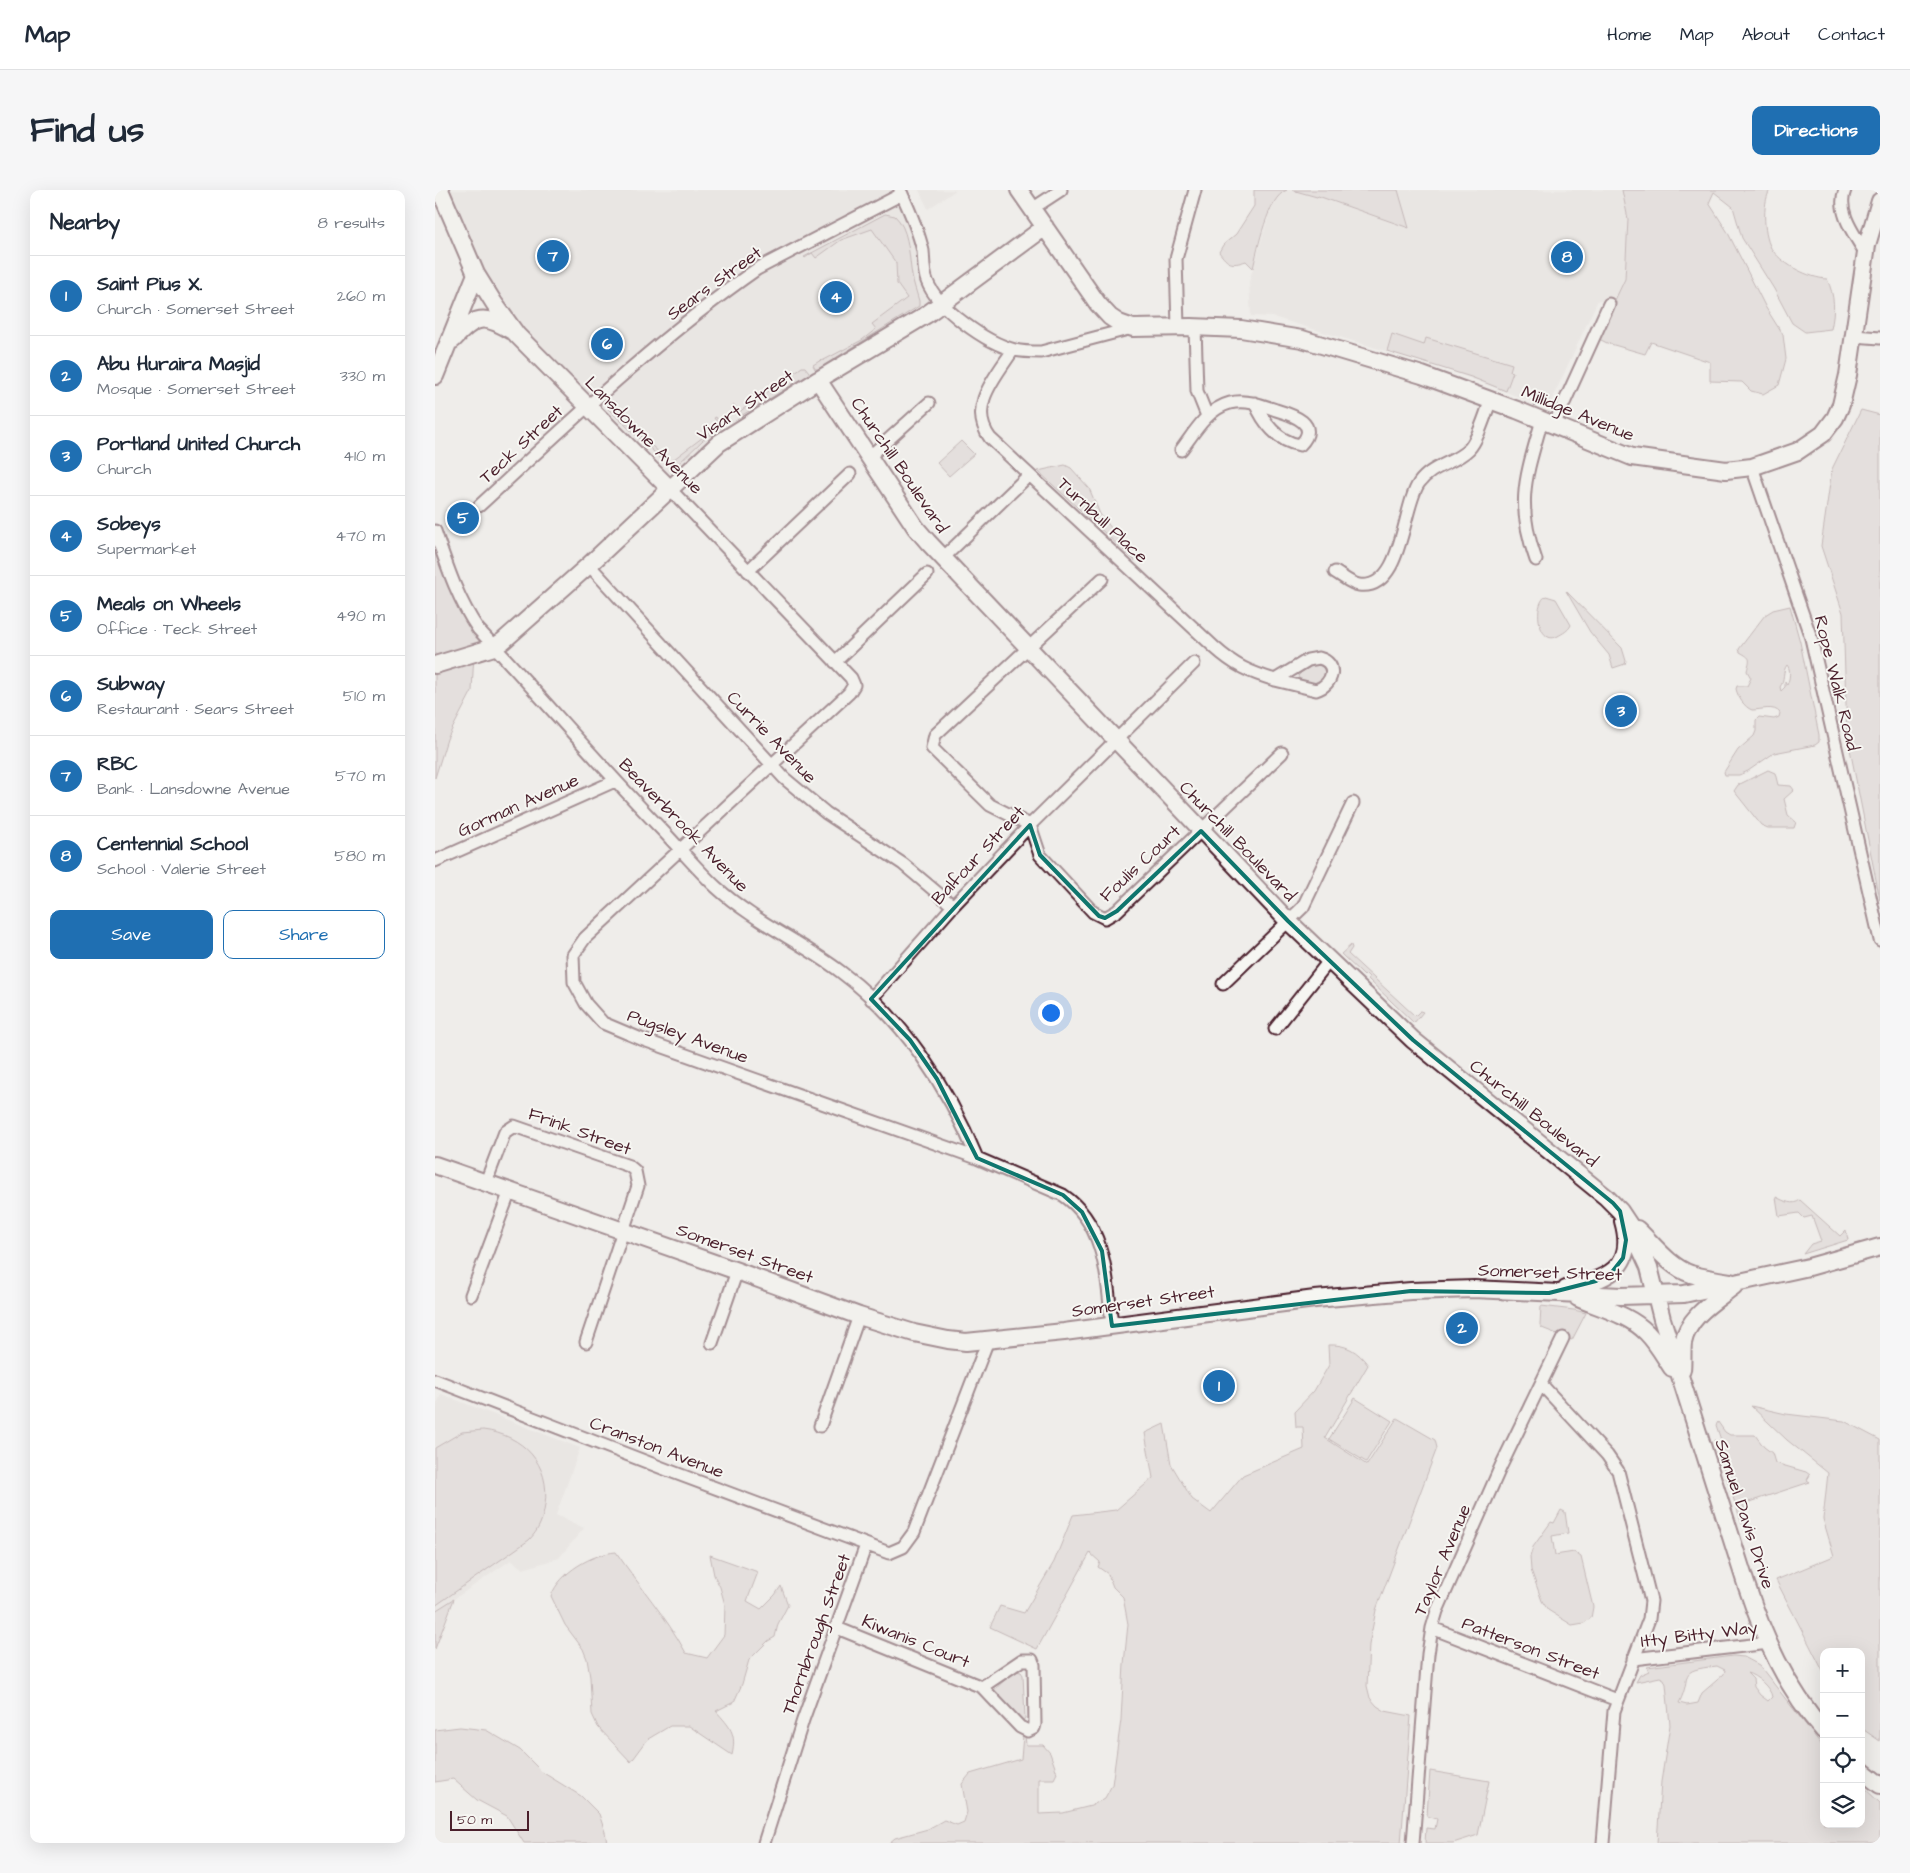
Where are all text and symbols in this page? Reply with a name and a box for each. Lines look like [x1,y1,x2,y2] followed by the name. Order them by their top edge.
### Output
[25,18,70,52] text: Map
[1607,22,1652,47] text: Home
[1680,22,1714,47] text: Map
[1742,22,1790,47] text: About
[1818,22,1885,47] text: Contact
[30,106,144,155] text: Find us
[1752,106,1880,155] button: Directions
[50,208,120,237] text: Nearby
[318,212,385,234] text: 8 results
[537,237,569,275] pin: 7
[1551,238,1583,276] pin: 8
[662,240,768,326] street label: Sears Street
[97,271,202,298] text: Saint Pius X.
[820,278,852,316] pin: 4
[65,285,67,307] text: 1
[337,285,385,307] text: 260 m
[97,298,294,320] text: Church · Somerset Street
[591,325,623,363] pin: 6
[97,351,260,378] text: Abu Huraira Masjid
[692,363,799,447] street label: Visart Street
[61,365,71,387] text: 2
[340,365,385,387] text: 330 m
[579,371,709,500] street label: Lansdowne Avenue
[97,378,295,400] text: Mosque · Somerset Street
[1517,379,1638,449] street label: Millidge Avenue
[845,392,954,538] street label: Churchill Boulevard
[474,399,569,490] street label: Teck Street
[97,431,300,458] text: Portland United Church
[62,445,70,467] text: 3
[343,445,385,467] text: 410 m
[97,458,151,480] text: Church
[1052,472,1154,569] street label: Turnbull Place
[447,499,479,537] pin: 5
[97,511,161,538] text: Sobeys
[61,525,71,547] text: 4
[335,525,385,547] text: 470 m
[97,538,196,560] text: Supermarket
[97,591,241,618] text: Meals on Wheels
[60,605,72,627] text: 5
[336,605,385,627] text: 490 m
[1808,613,1865,753] street label: Rope Walk Road
[97,618,257,640] text: Office · Teck Street
[97,671,165,698] text: Subway
[61,685,71,707] text: 6
[343,685,385,707] text: 510 m
[721,686,822,789] street label: Currie Avenue
[1605,692,1637,730] pin: 3
[97,698,294,720] text: Restaurant · Sears Street
[97,751,138,778] text: RBC
[613,753,755,898] street label: Beaverbrook Avenue
[61,765,71,787] text: 7
[335,765,385,787] text: 570 m
[454,767,583,843] street label: Gorman Avenue
[1173,776,1302,907] street label: Churchill Boulevard
[97,778,290,800] text: Bank · Lansdowne Avenue
[926,800,1031,910] street label: Balfour Street
[1094,819,1187,908] street label: Foulis Court
[97,831,248,858] text: Centennial School
[61,845,71,867] text: 8
[334,845,385,867] text: 580 m
[97,858,266,880] text: School · Valerie Street
[50,910,213,959] button: Save
[223,910,385,959] button: Share
[1038,1000,1064,1026] your location
[624,1003,752,1071] street label: Pugsley Avenue
[1464,1054,1603,1173] street label: Churchill Boulevard
[525,1101,635,1162] street label: Frink Street
[673,1217,818,1290] street label: Somerset Street
[1478,1257,1623,1288] street label: Somerset Street
[1070,1279,1217,1324] street label: Somerset Street
[1446,1309,1478,1347] pin: 2
[1203,1367,1235,1405] pin: 1
[586,1410,728,1485] street label: Cranston Avenue
[1709,1436,1781,1593] street label: Samuel Davis Drive
[1408,1500,1478,1620] street label: Taylor Avenue
[776,1550,858,1718] street label: Thornbrough Street
[858,1608,974,1675] street label: Kiwanis Court
[1458,1611,1604,1687] street label: Patterson Street
[1639,1615,1759,1655] street label: Itty Bitty Way
[1820,1648,1865,1828] map controls
[1820,1648,1865,1693] button: +
[1820,1693,1865,1738] button: −
[1820,1738,1865,1783] button: locate
[1820,1783,1865,1828] button: layers
[450,1808,529,1831] scale bar
[457,1810,492,1830] text: 50 m

